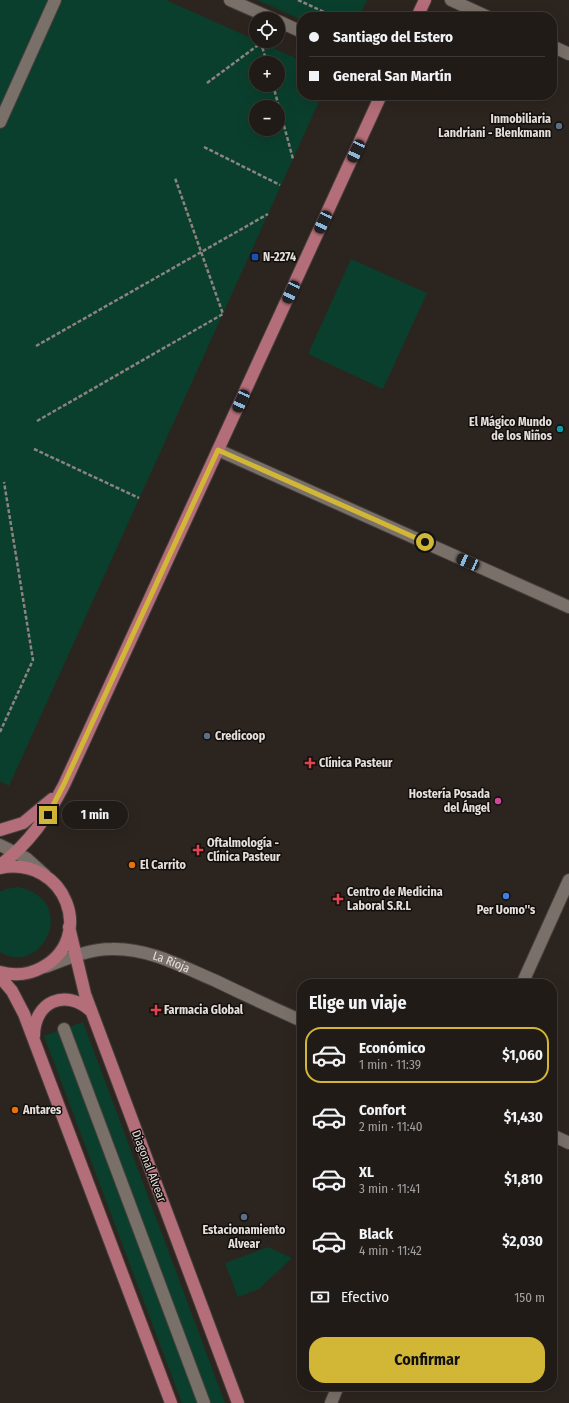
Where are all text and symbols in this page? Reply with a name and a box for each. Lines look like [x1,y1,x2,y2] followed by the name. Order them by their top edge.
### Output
[249,12,285,136] map controls
[249,12,285,48] button: locate
[333,28,453,46] text: Santiago del Estero
[249,56,285,92] button: +
[333,67,452,85] text: General San Martín
[249,100,285,136] button: −
[438,112,551,140] place label: Inmobiliaria Landriani - Blenkmann
[554,121,564,131] marker: Inmobiliaria Landriani - Blenkmann
[345,138,367,164] car
[312,209,334,235] car
[263,250,296,264] place label: N-2274
[250,252,260,262] marker: N-2274
[280,279,302,305] car
[231,388,251,414] car
[469,415,553,443] place label: El Mágico Mundo de los Niños
[555,424,565,434] marker: El Mágico Mundo de los Niños
[416,533,434,551] route start
[455,552,481,572] car
[215,729,266,743] place label: Credicoop
[202,731,212,741] marker: Credicoop
[319,756,393,770] place label: Clínica Pasteur
[304,757,316,769] marker: Clínica Pasteur
[409,787,491,815] place label: Hostería Posada del Ángel
[493,796,503,806] marker: Hostería Posada del Ángel
[62,801,128,829] callout: 1 min
[39,806,57,824] route end
[81,807,109,822] text: 1 min
[207,836,281,864] place label: Oftalmología - Clínica Pasteur
[192,844,204,856] marker: Oftalmología - Clínica Pasteur
[140,858,186,872] place label: El Carrito
[127,860,137,870] marker: El Carrito
[347,885,443,913] place label: Centro de Medicina Laboral S.R.L
[501,891,511,901] marker: Per Uomo''s
[332,893,344,905] marker: Centro de Medicina Laboral S.R.L
[477,903,536,917] place label: Per Uomo''s
[151,949,192,976] street label: La Rioja
[309,992,407,1014] text: Elige un viaje
[164,1003,244,1017] place label: Farmacia Global
[151,1005,161,1015] marker: Farmacia Global
[311,1037,347,1073] icon: car
[359,1039,426,1057] text: Económico
[502,1046,543,1064] text: $1,060
[359,1057,421,1072] text: 1 min · 11:39
[311,1099,347,1135] icon: car
[359,1101,406,1119] text: Confort
[22,1103,62,1117] place label: Antares
[10,1105,20,1115] marker: Antares
[504,1108,543,1126] text: $1,430
[359,1119,423,1134] text: 2 min · 11:40
[129,1128,169,1205] street label: Diagonal Alvear
[311,1161,347,1197] icon: car
[359,1163,374,1181] text: XL
[504,1170,543,1188] text: $1,810
[359,1181,420,1196] text: 3 min · 11:41
[239,1212,249,1222] marker: Estacionamiento Alvear
[202,1223,286,1251] place label: Estacionamiento Alvear
[311,1223,347,1259] icon: car
[359,1225,393,1243] text: Black
[502,1232,543,1250] text: $2,030
[359,1243,422,1258] text: 4 min · 11:42
[309,1286,331,1308] icon: cash
[341,1288,389,1306] text: Efectivo
[514,1290,545,1305] text: 150 m
[309,1337,545,1383] button: Confirmar

